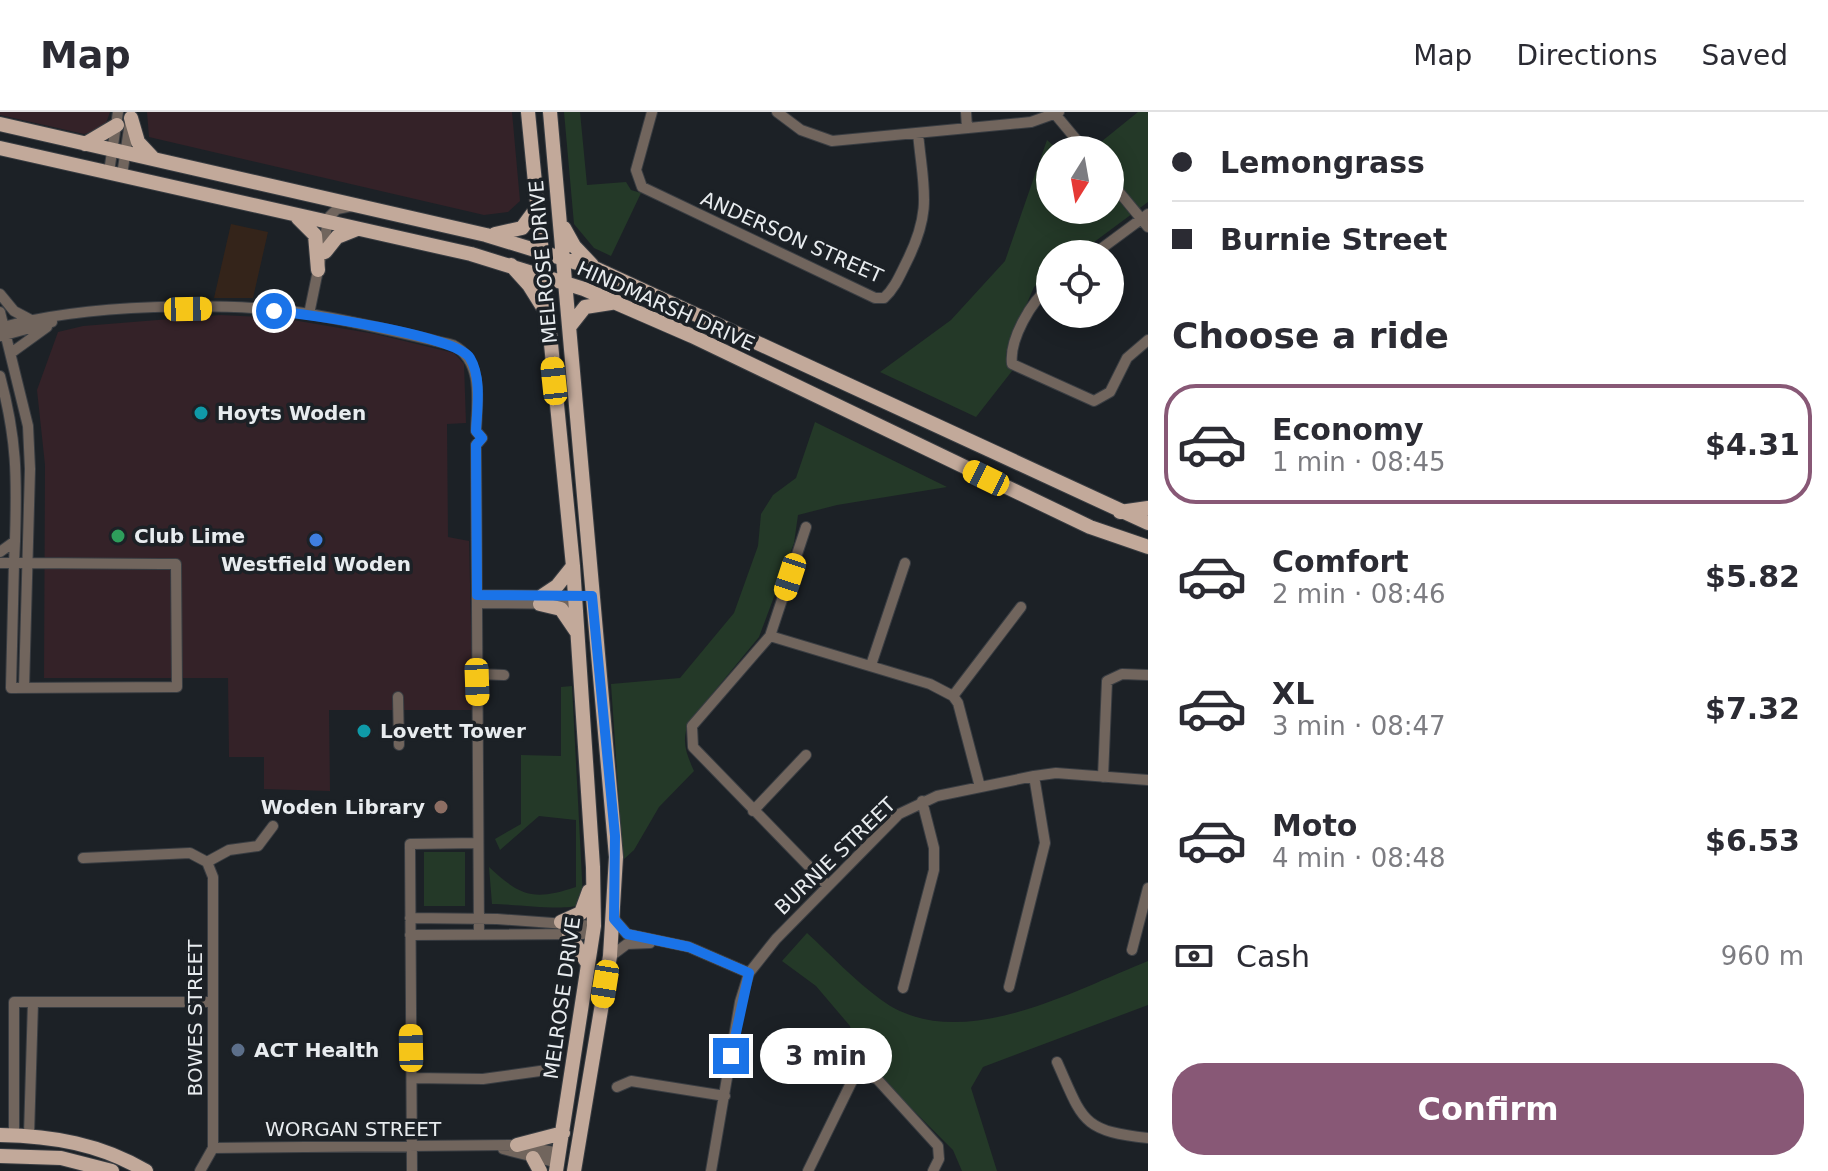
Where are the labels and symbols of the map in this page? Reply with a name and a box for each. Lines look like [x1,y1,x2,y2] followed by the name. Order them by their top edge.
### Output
[1036,136,1124,224] north arrow
[524,179,562,345] street label: MELROSE DRIVE
[697,186,887,288] street label: ANDERSON STREET
[574,256,758,356] street label: HINDMARSH DRIVE
[256,293,292,329] route start
[164,297,212,321] car
[540,356,568,406] car
[217,401,366,425] place label: Hoyts Woden
[192,404,210,422] marker: Hoyts Woden
[959,457,1013,499] car
[134,524,245,548] place label: Club Lime
[109,527,127,545] marker: Club Lime
[307,531,325,549] marker: Westfield Woden
[771,550,809,604] car
[221,552,411,576] place label: Westfield Woden
[464,658,490,706] car
[380,719,526,743] place label: Lovett Tower
[355,722,373,740] marker: Lovett Tower
[770,792,901,920] street label: BURNIE STREET
[261,795,425,819] place label: Woden Library
[432,798,450,816] marker: Woden Library
[539,915,585,1081] street label: MELROSE DRIVE
[183,939,207,1096] street label: BOWES STREET
[589,958,621,1010] car
[399,1024,423,1072] car
[759,1028,891,1084] callout: 3 min
[254,1038,379,1062] place label: ACT Health
[713,1038,749,1074] route end
[229,1041,247,1059] marker: ACT Health
[265,1117,442,1141] street label: WORGAN STREET

